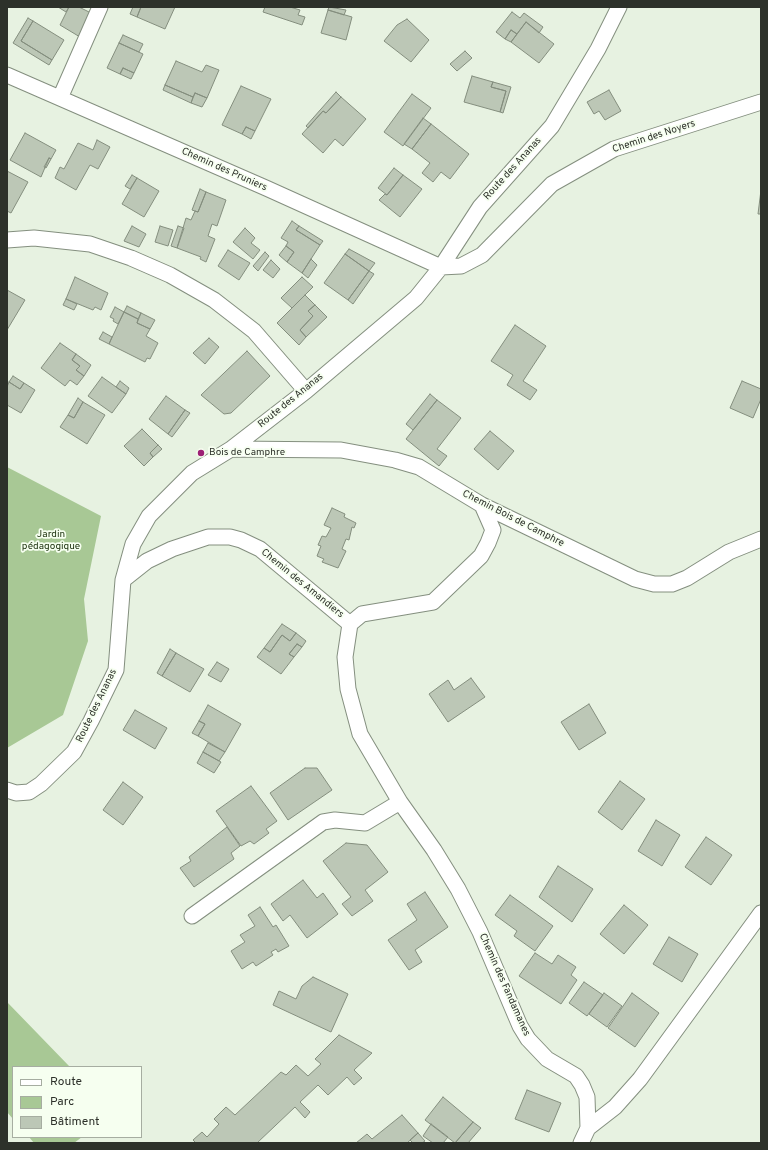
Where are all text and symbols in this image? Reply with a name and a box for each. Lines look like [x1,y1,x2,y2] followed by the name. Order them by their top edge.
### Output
[611,118,697,156] street label: Chemin des Noyers
[482,135,544,203] street label: Route des Ananas
[179,146,269,194] street label: Chemin des Pruniers
[256,371,326,431] street label: Route des Ananas
[209,447,285,459] place label: Bois de Camphre
[196,448,206,458] marker: Bois de Camphre
[460,488,566,550] street label: Chemin Bois de Camphre
[22,529,80,552] park label: Jardin pédagogique
[258,547,346,621] street label: Chemin des Amandiers
[74,667,120,745] street label: Route des Ananas
[476,932,532,1038] street label: Chemin des Fandamanes
[12,1066,142,1138] legend
[50,1074,82,1090] text: Route
[50,1094,74,1110] text: Parc
[50,1114,100,1130] text: Bâtiment

